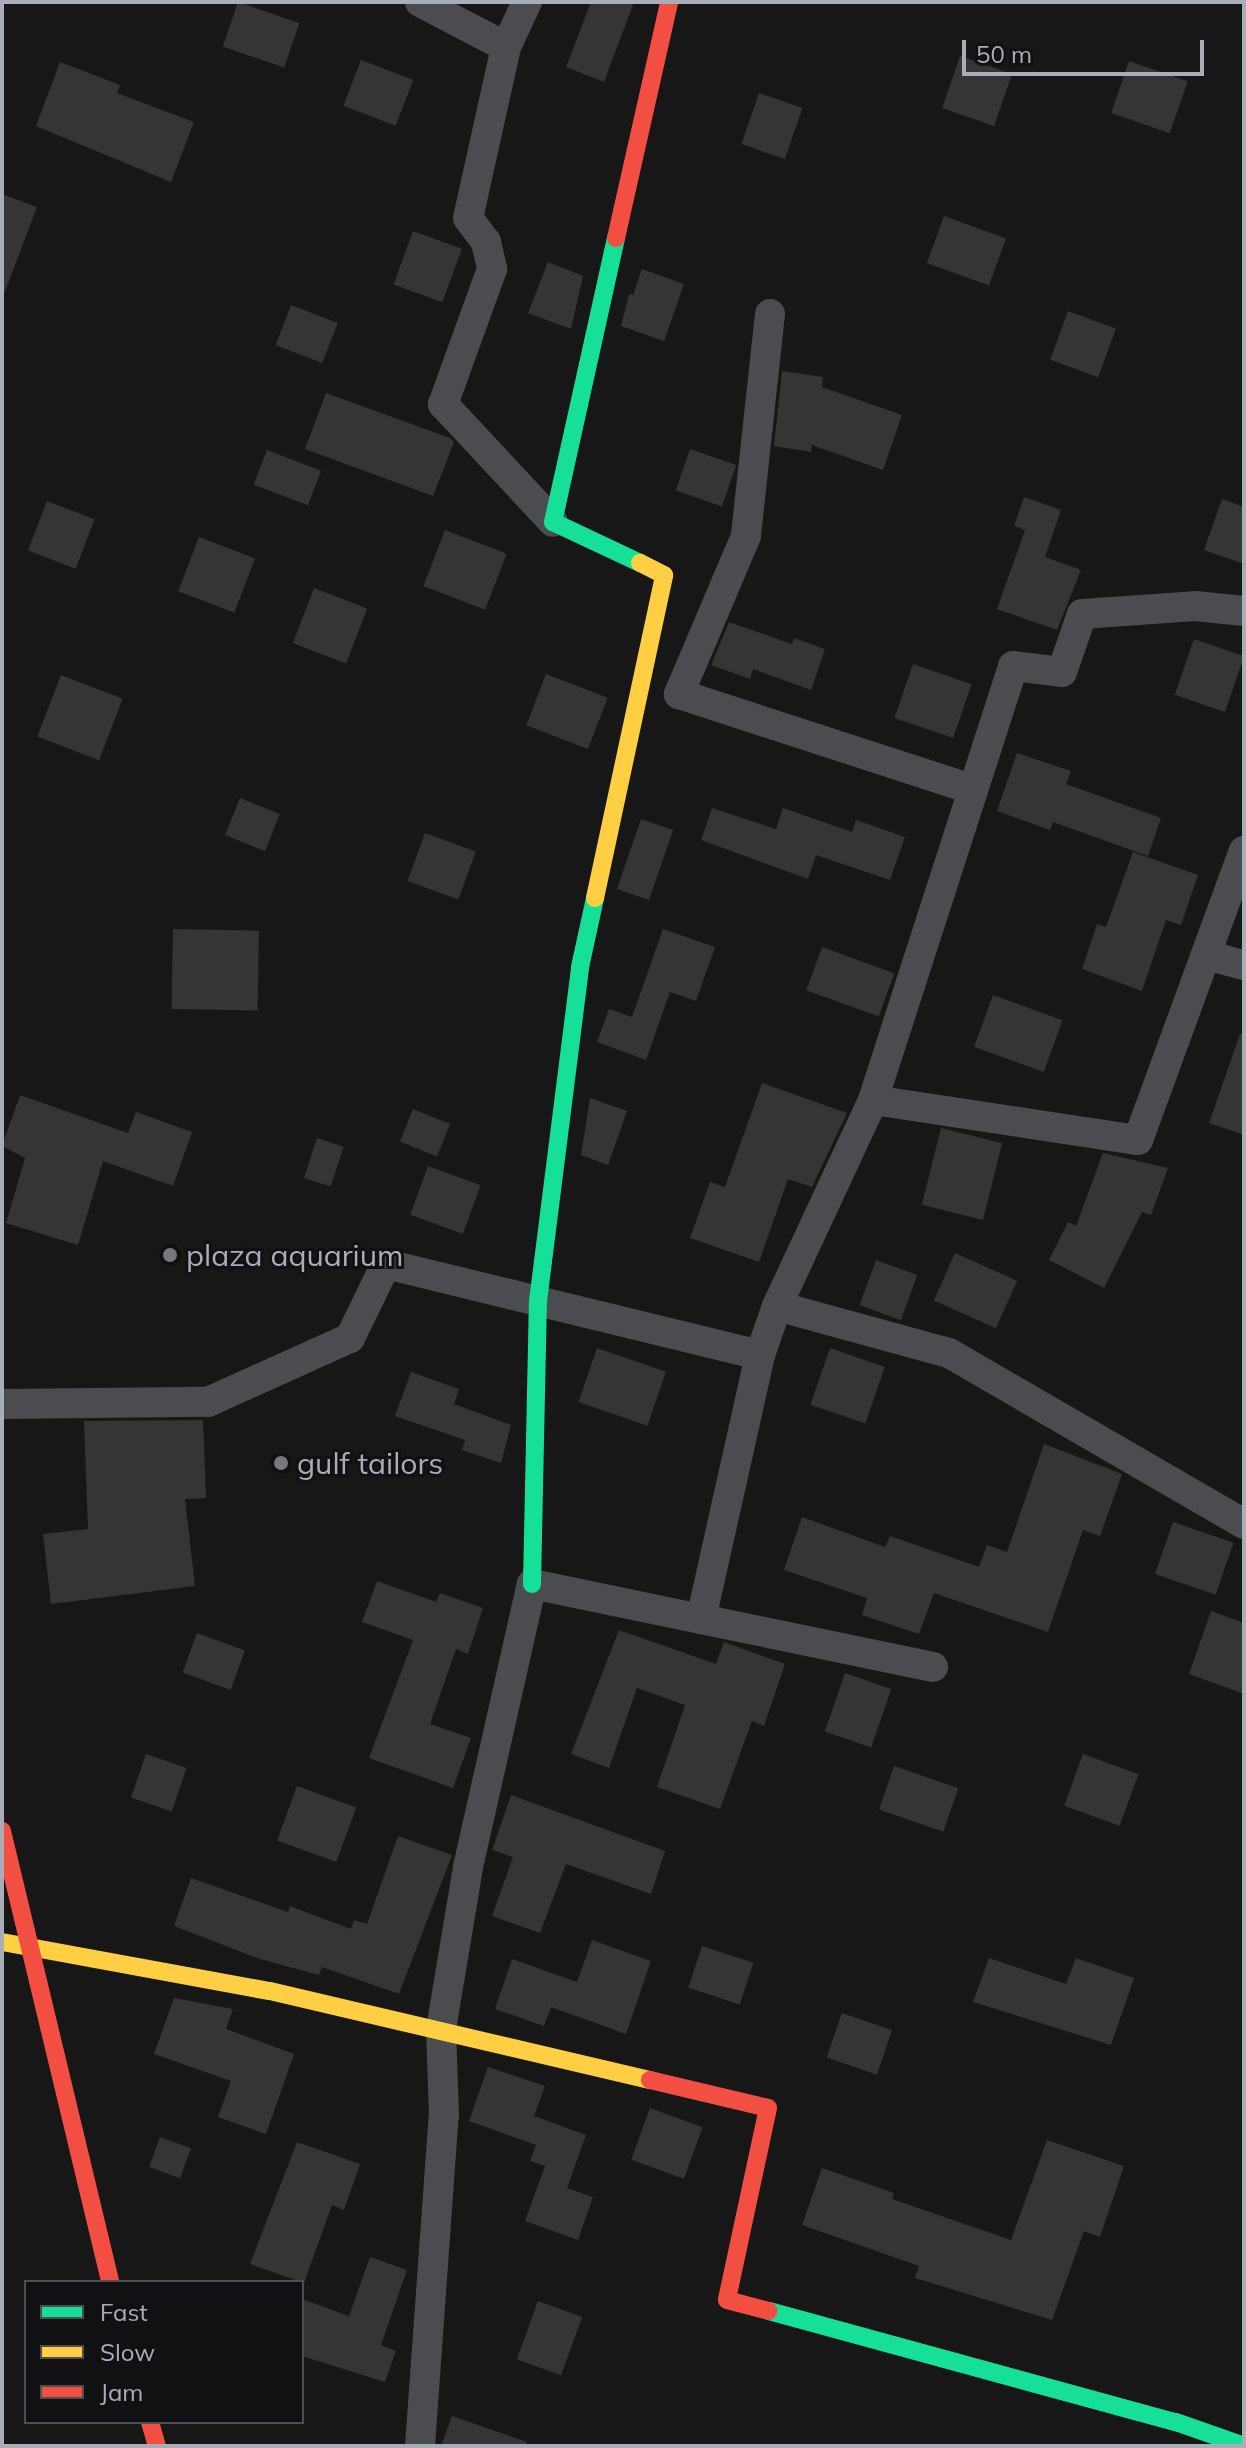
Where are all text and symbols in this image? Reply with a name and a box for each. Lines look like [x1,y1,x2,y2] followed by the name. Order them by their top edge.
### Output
[966,24,1208,74] scale bar
[976,39,1032,69] text: 50 m
[186,1237,403,1273] place label: plaza aquarium
[161,1246,179,1264] marker: plaza aquarium
[297,1445,443,1481] place label: gulf tailors
[272,1454,290,1472] marker: gulf tailors
[24,2280,304,2424] legend
[100,2297,148,2327] text: Fast
[100,2337,155,2367] text: Slow
[100,2377,143,2407] text: Jam

